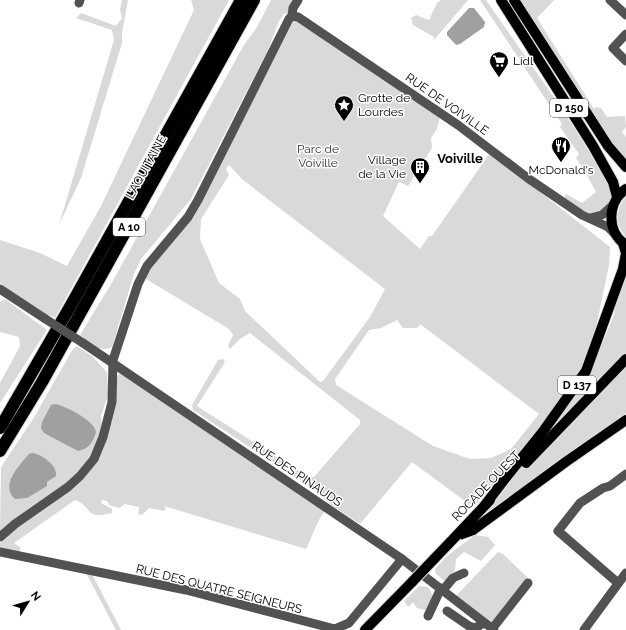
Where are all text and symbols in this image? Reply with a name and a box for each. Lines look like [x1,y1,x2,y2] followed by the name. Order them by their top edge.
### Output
[488,50,510,78] supermarket icon: Lidl
[513,54,534,68] place label: Lidl
[403,70,491,138] street label: RUE DE VOIVILLE
[358,91,410,119] place label: Grotte de Lourdes
[333,94,355,122] place icon: Grotte de Lourdes
[550,99,588,117] road number: D 150
[123,133,169,201] street label: L'AQUITAINE
[550,135,572,163] restaurant icon: McDonald's
[297,142,339,170] park label: Parc de Voiville
[437,151,483,166] district label: Voiville
[358,153,406,181] place label: Village de la Vie
[409,156,431,184] building icon: Village de la Vie
[528,163,594,177] place label: McDonald's
[113,218,145,236] road number: A 10
[558,376,596,394] road number: D 137
[249,439,345,509] street label: RUE DES PINAUDS
[449,448,523,524] street label: ROCADE OUEST
[134,562,304,616] street label: RUE DES QUATRE SEIGNEURS
[8,582,48,622] north arrow
[28,589,43,604] text: N

